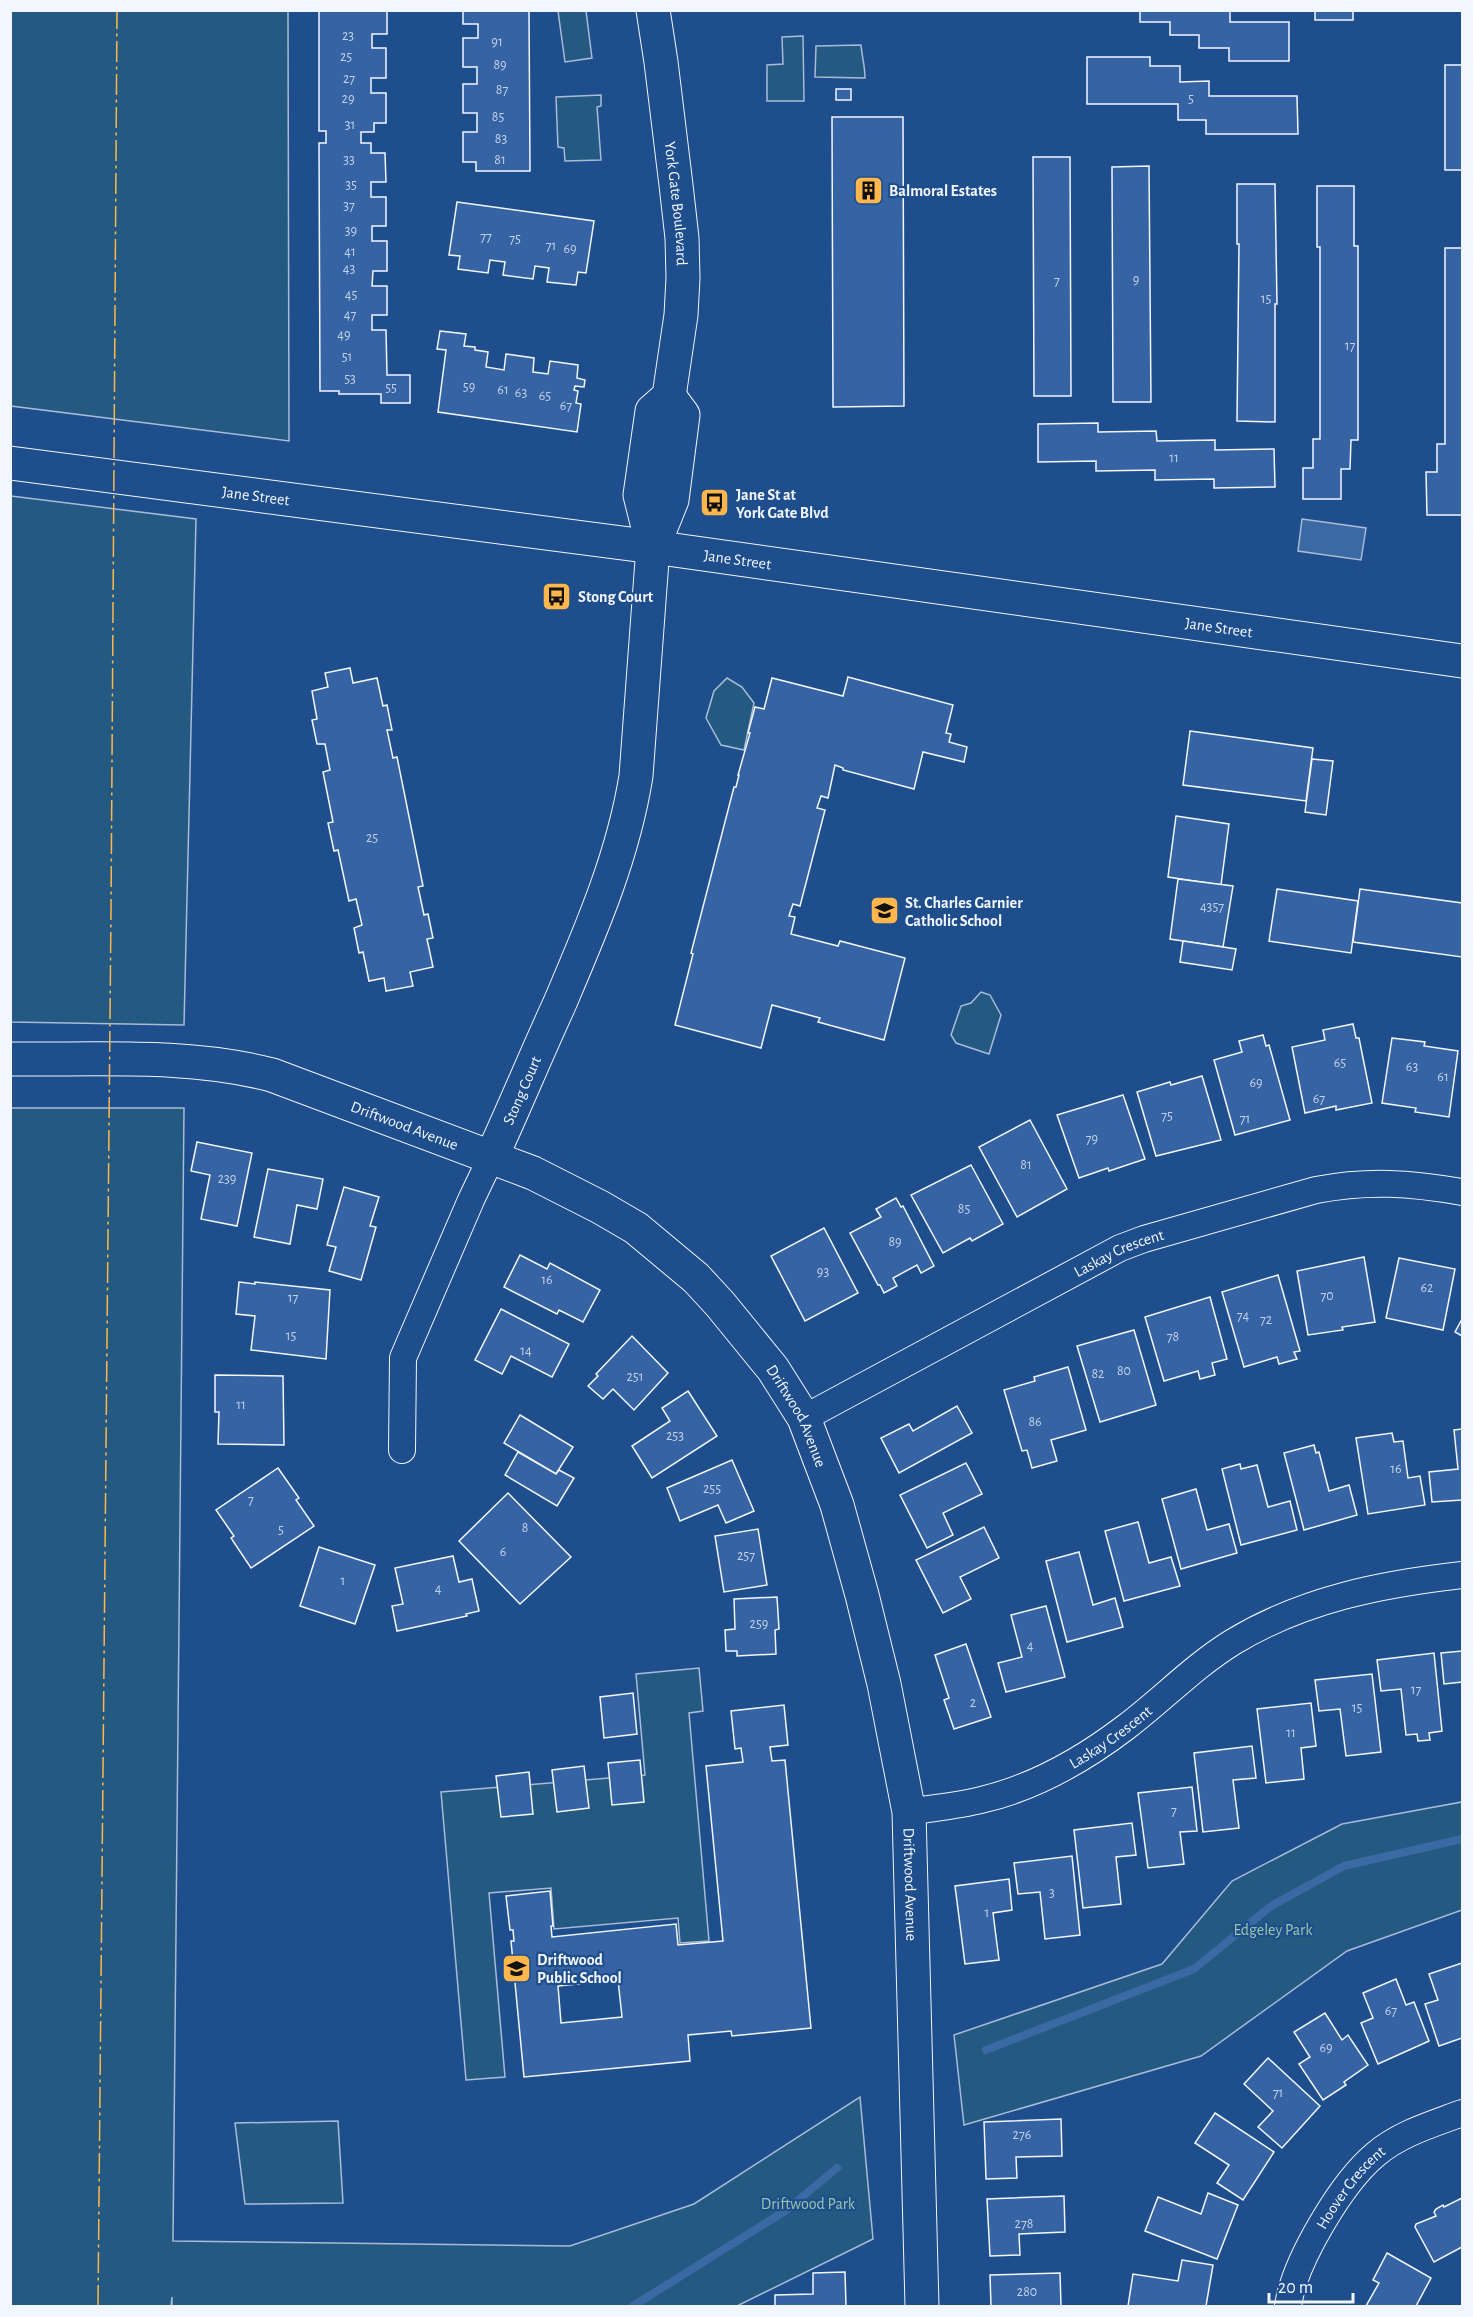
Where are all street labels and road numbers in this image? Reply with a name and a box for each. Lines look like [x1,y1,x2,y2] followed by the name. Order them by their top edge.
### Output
[662,140,690,266] street label: York Gate Boulevard
[221,484,290,508] street label: Jane Street
[703,547,772,573] street label: Jane Street
[1184,615,1254,640] street label: Jane Street
[500,1054,544,1127] street label: Stong Court
[348,1098,460,1153] street label: Driftwood Avenue
[1071,1227,1166,1280] street label: Laskay Crescent
[763,1362,829,1469] street label: Driftwood Avenue
[1067,1703,1155,1772] street label: Laskay Crescent
[900,1827,919,1941] street label: Driftwood Avenue
[1314,2143,1388,2232] street label: Hoover Crescent

